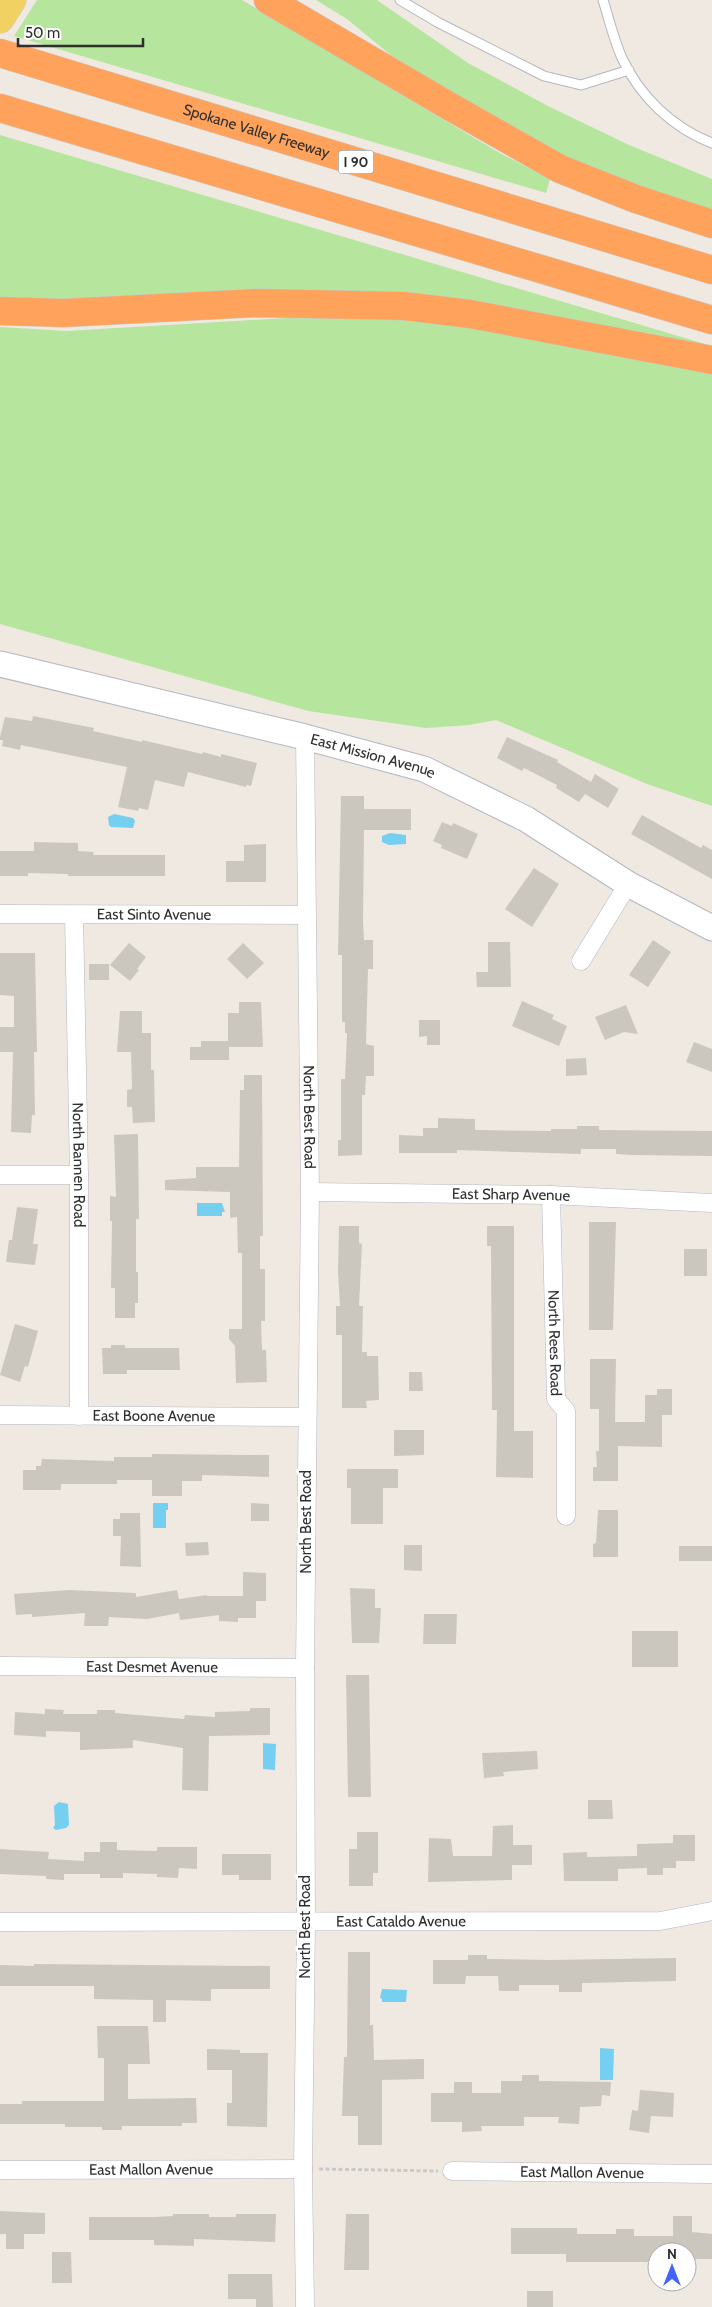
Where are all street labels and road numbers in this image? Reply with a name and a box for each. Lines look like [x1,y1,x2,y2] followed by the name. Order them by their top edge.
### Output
[181,100,332,162] street label: Spokane Valley Freeway
[338,150,374,173] road number: I 90
[309,730,439,782] street label: East Mission Avenue
[97,905,212,924] street label: East Sinto Avenue
[300,1065,319,1169] street label: North Best Road
[69,1102,88,1227] street label: North Bannen Road
[452,1185,571,1205] street label: East Sharp Avenue
[544,1290,565,1396] street label: North Rees Road
[93,1407,216,1425] street label: East Boone Avenue
[297,1470,315,1574] street label: North Best Road
[86,1658,218,1676] street label: East Desmet Avenue
[296,1875,314,1979] street label: North Best Road
[336,1912,466,1930] street label: East Cataldo Avenue
[89,2160,213,2179] street label: East Mallon Avenue
[520,2163,644,2182] street label: East Mallon Avenue

